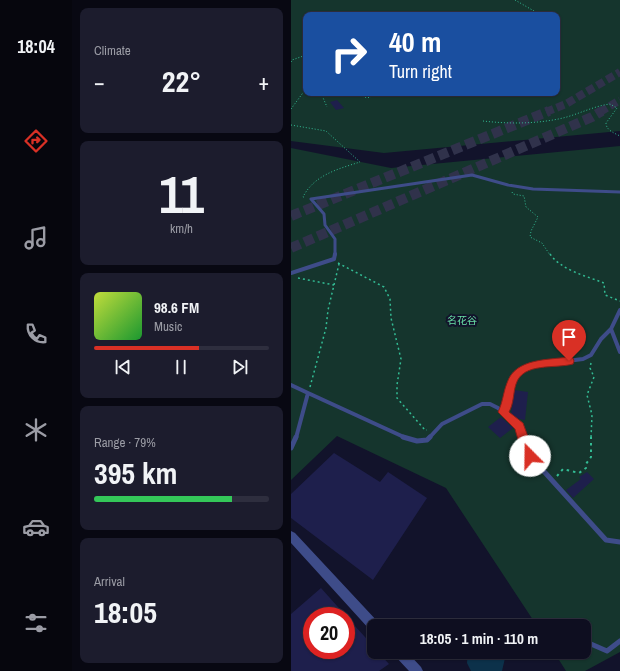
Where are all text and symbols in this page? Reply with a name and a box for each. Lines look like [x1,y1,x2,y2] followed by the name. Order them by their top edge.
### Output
[389,23,441,61] text: 40 m
[323,28,375,80] icon: right
[17,34,55,59] text: 18:04
[94,42,131,59] text: Climate
[389,59,452,84] text: Turn right
[162,61,201,101] text: 22°
[94,67,105,97] text: −
[258,67,269,97] text: +
[22,127,50,155] icon: directions
[159,159,204,229] text: 11
[170,220,193,237] text: km/h
[22,224,50,252] icon: music
[154,297,199,318] text: 98.6 FM
[447,314,477,327] park label: 名花谷
[154,318,182,335] text: Music
[22,320,50,348] icon: phone
[552,320,586,361] pin
[558,326,580,348] icon: arrive
[112,356,134,378] icon: previous
[170,356,192,378] icon: pause
[229,356,251,378] icon: next
[22,416,50,444] icon: climate
[94,434,156,451] text: Range · 79%
[509,435,551,477] position arrow
[94,453,177,493] text: 395 km
[22,513,50,541] icon: car
[94,573,125,590] text: Arrival
[94,592,157,632] text: 18:05
[303,607,355,659] speed limit sign: 20
[22,609,50,637] icon: filters
[420,628,538,649] text: 18:05 · 1 min · 110 m

